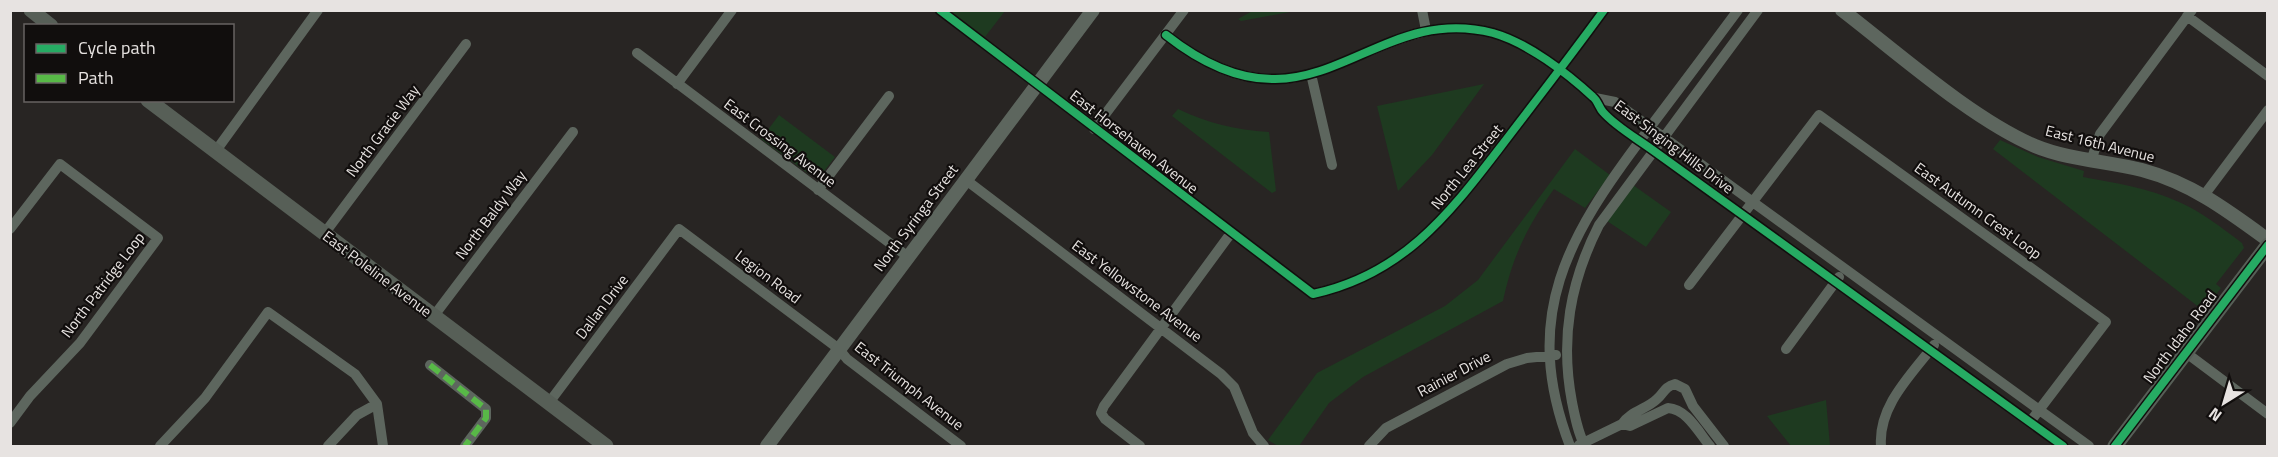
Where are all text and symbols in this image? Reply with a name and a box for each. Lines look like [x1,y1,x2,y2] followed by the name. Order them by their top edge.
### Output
[24,24,234,102] legend
[78,34,156,61] text: Cycle path
[78,64,114,91] text: Path
[340,80,425,182] street label: North Gracie Way
[1065,84,1203,199] street label: East Horsehaven Avenue
[719,93,841,193] street label: East Crossing Avenue
[1610,94,1739,199] street label: East Singing Hills Drive
[1425,118,1509,214] street label: North Lea Street
[2043,119,2157,168] street label: East 16th Avenue
[1910,156,2047,265] street label: East Autumn Crest Loop
[868,159,964,276] street label: North Syringa Street
[449,165,532,264] street label: North Baldy Way
[318,225,437,322] street label: East Poleline Avenue
[55,227,150,342] street label: North Patridge Loop
[1067,234,1207,347] street label: East Yellowstone Avenue
[730,244,806,309] street label: Legion Road
[570,270,634,344] street label: Dallan Drive
[2137,286,2222,388] street label: North Idaho Road
[850,336,969,436] street label: East Triumph Avenue
[1413,345,1495,403] street label: Rainier Drive
[2194,373,2254,433] north arrow
[2203,402,2227,428] text: N

